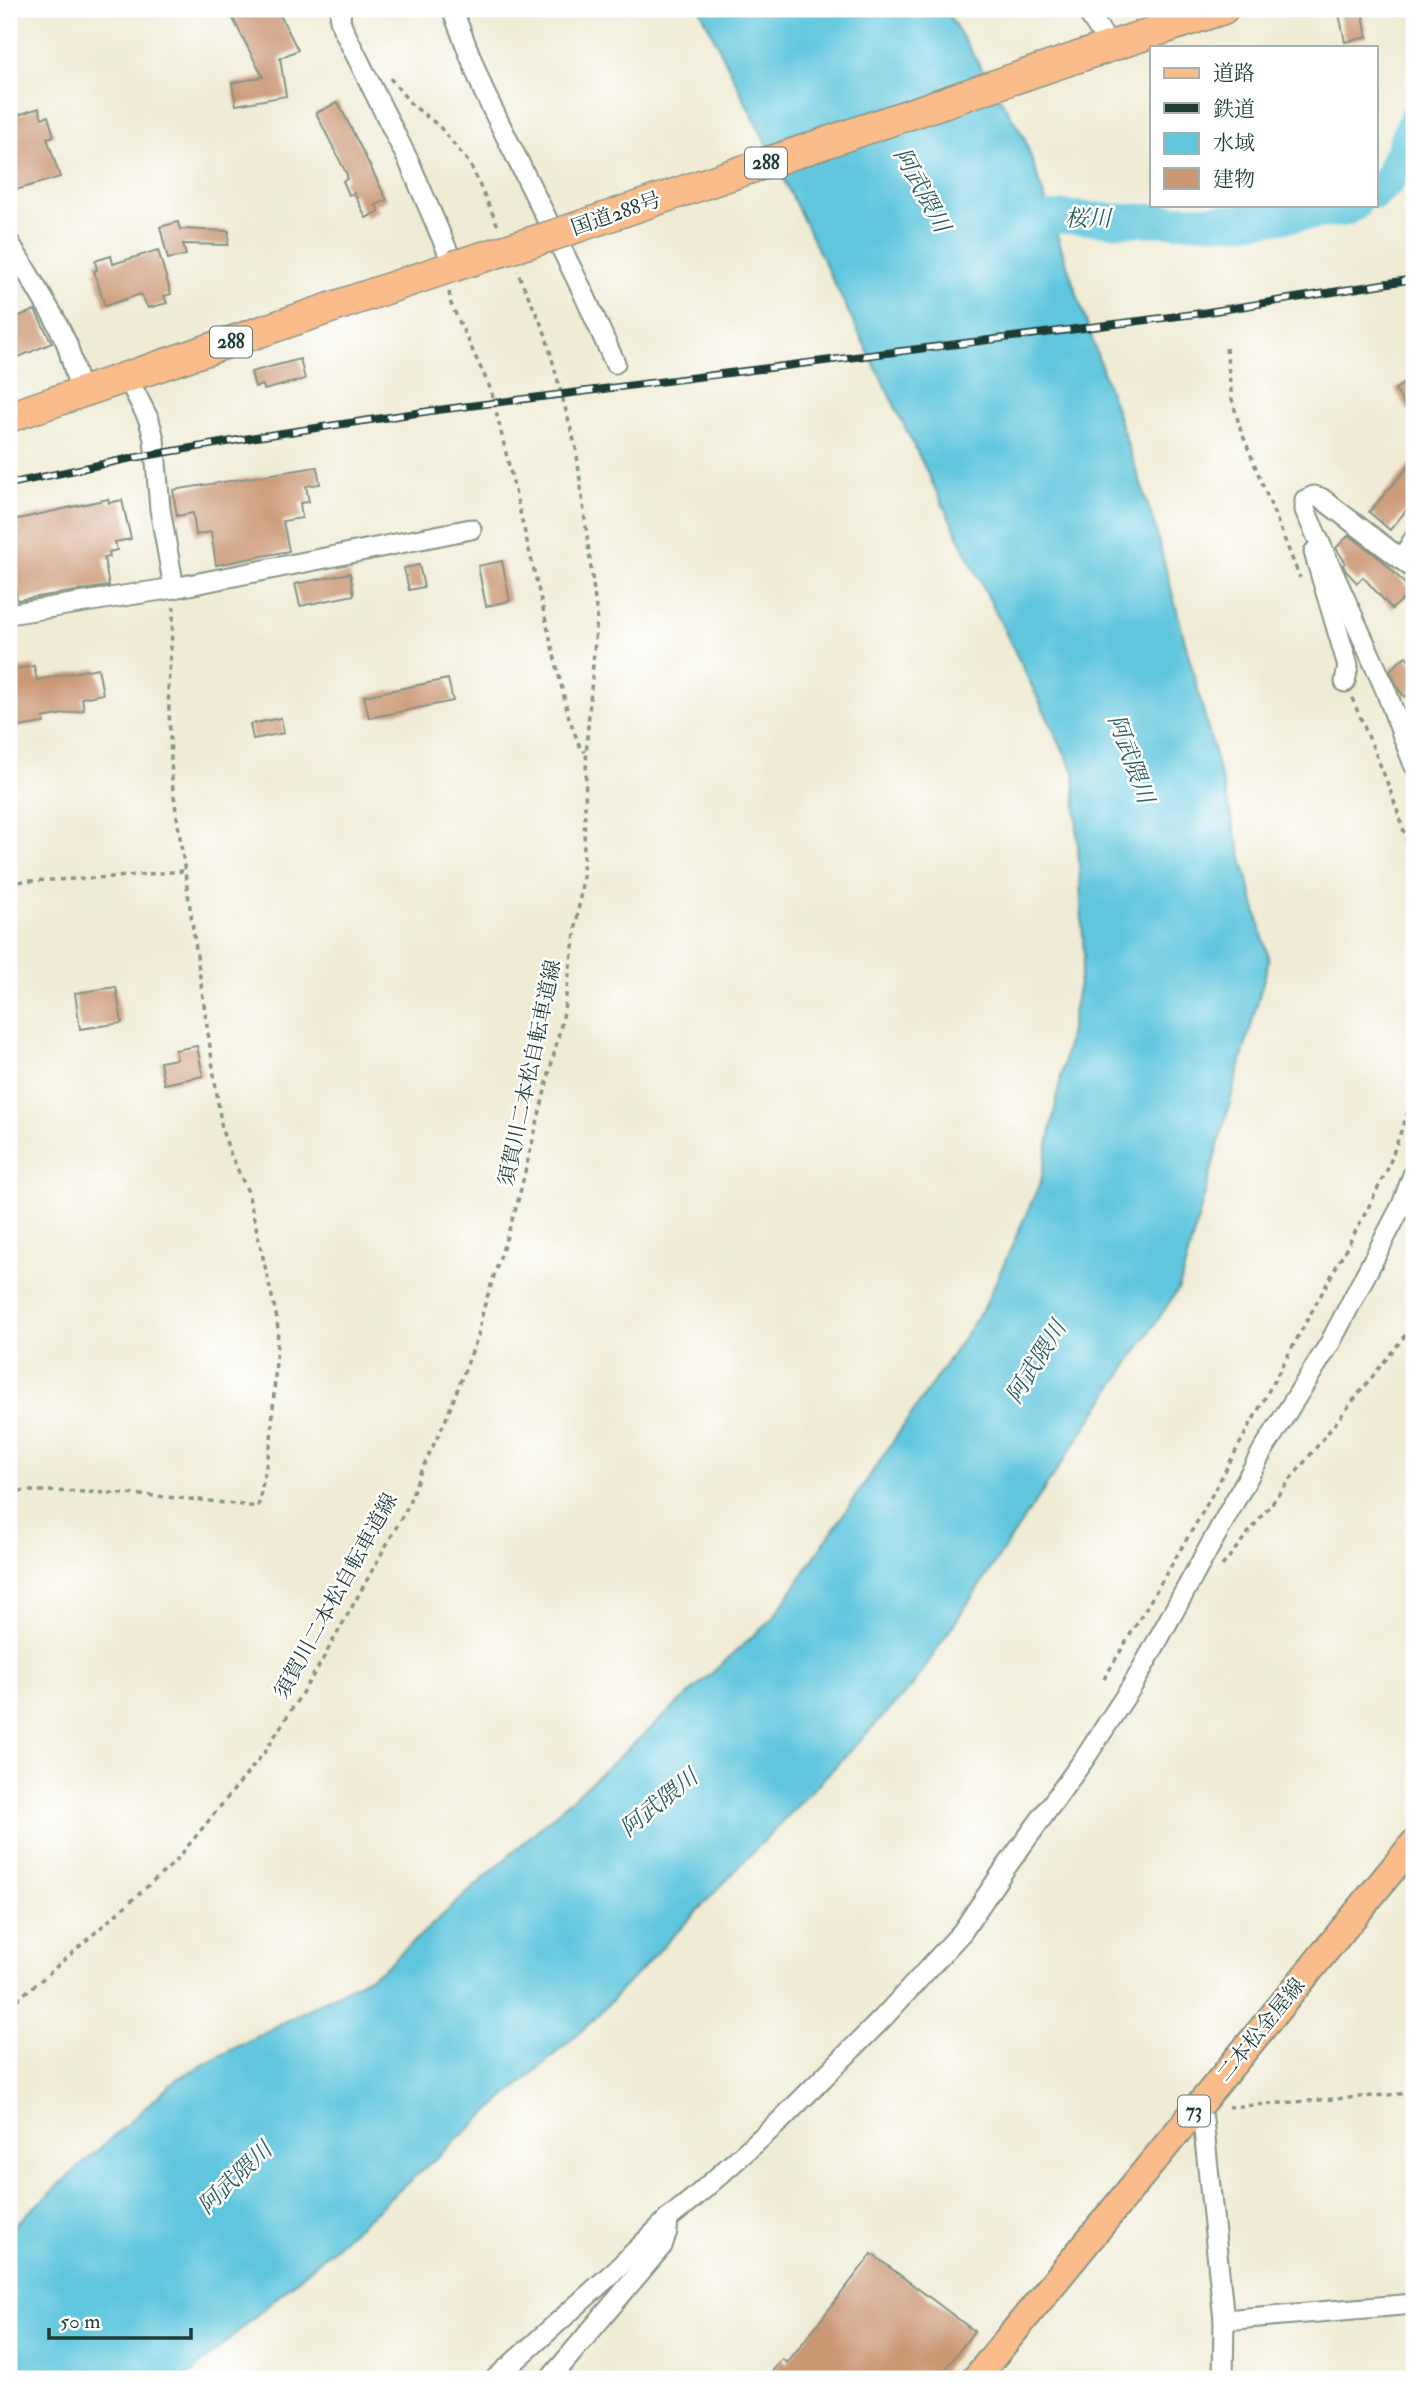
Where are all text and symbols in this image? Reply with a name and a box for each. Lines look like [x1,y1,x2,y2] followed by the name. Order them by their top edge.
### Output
[1150,46,1378,206] legend
[1213,60,1255,87] text: 道路
[1213,96,1255,123] text: 鉄道
[1213,130,1255,157] text: 水域
[888,143,958,240] water label: 阿武隈川
[745,148,787,178] road number: 288
[1213,166,1255,193] text: 建物
[567,186,665,242] street label: 国道288号
[1065,204,1114,233] water label: 桜川
[210,326,252,358] road number: 288
[1102,711,1161,810] water label: 阿武隈川
[493,957,567,1189] street label: 須賀川二本松自転車道線
[999,1313,1074,1409] water label: 阿武隈川
[268,1488,404,1704] street label: 須賀川二本松自転車道線
[614,1761,706,1843] water label: 阿武隈川
[1211,1973,1311,2087] street label: 二本松金屋線
[1178,2096,1210,2126] road number: 73
[192,2134,280,2220] water label: 阿武隈川
[49,2297,191,2341] scale bar
[60,2308,101,2335] text: 50 m

